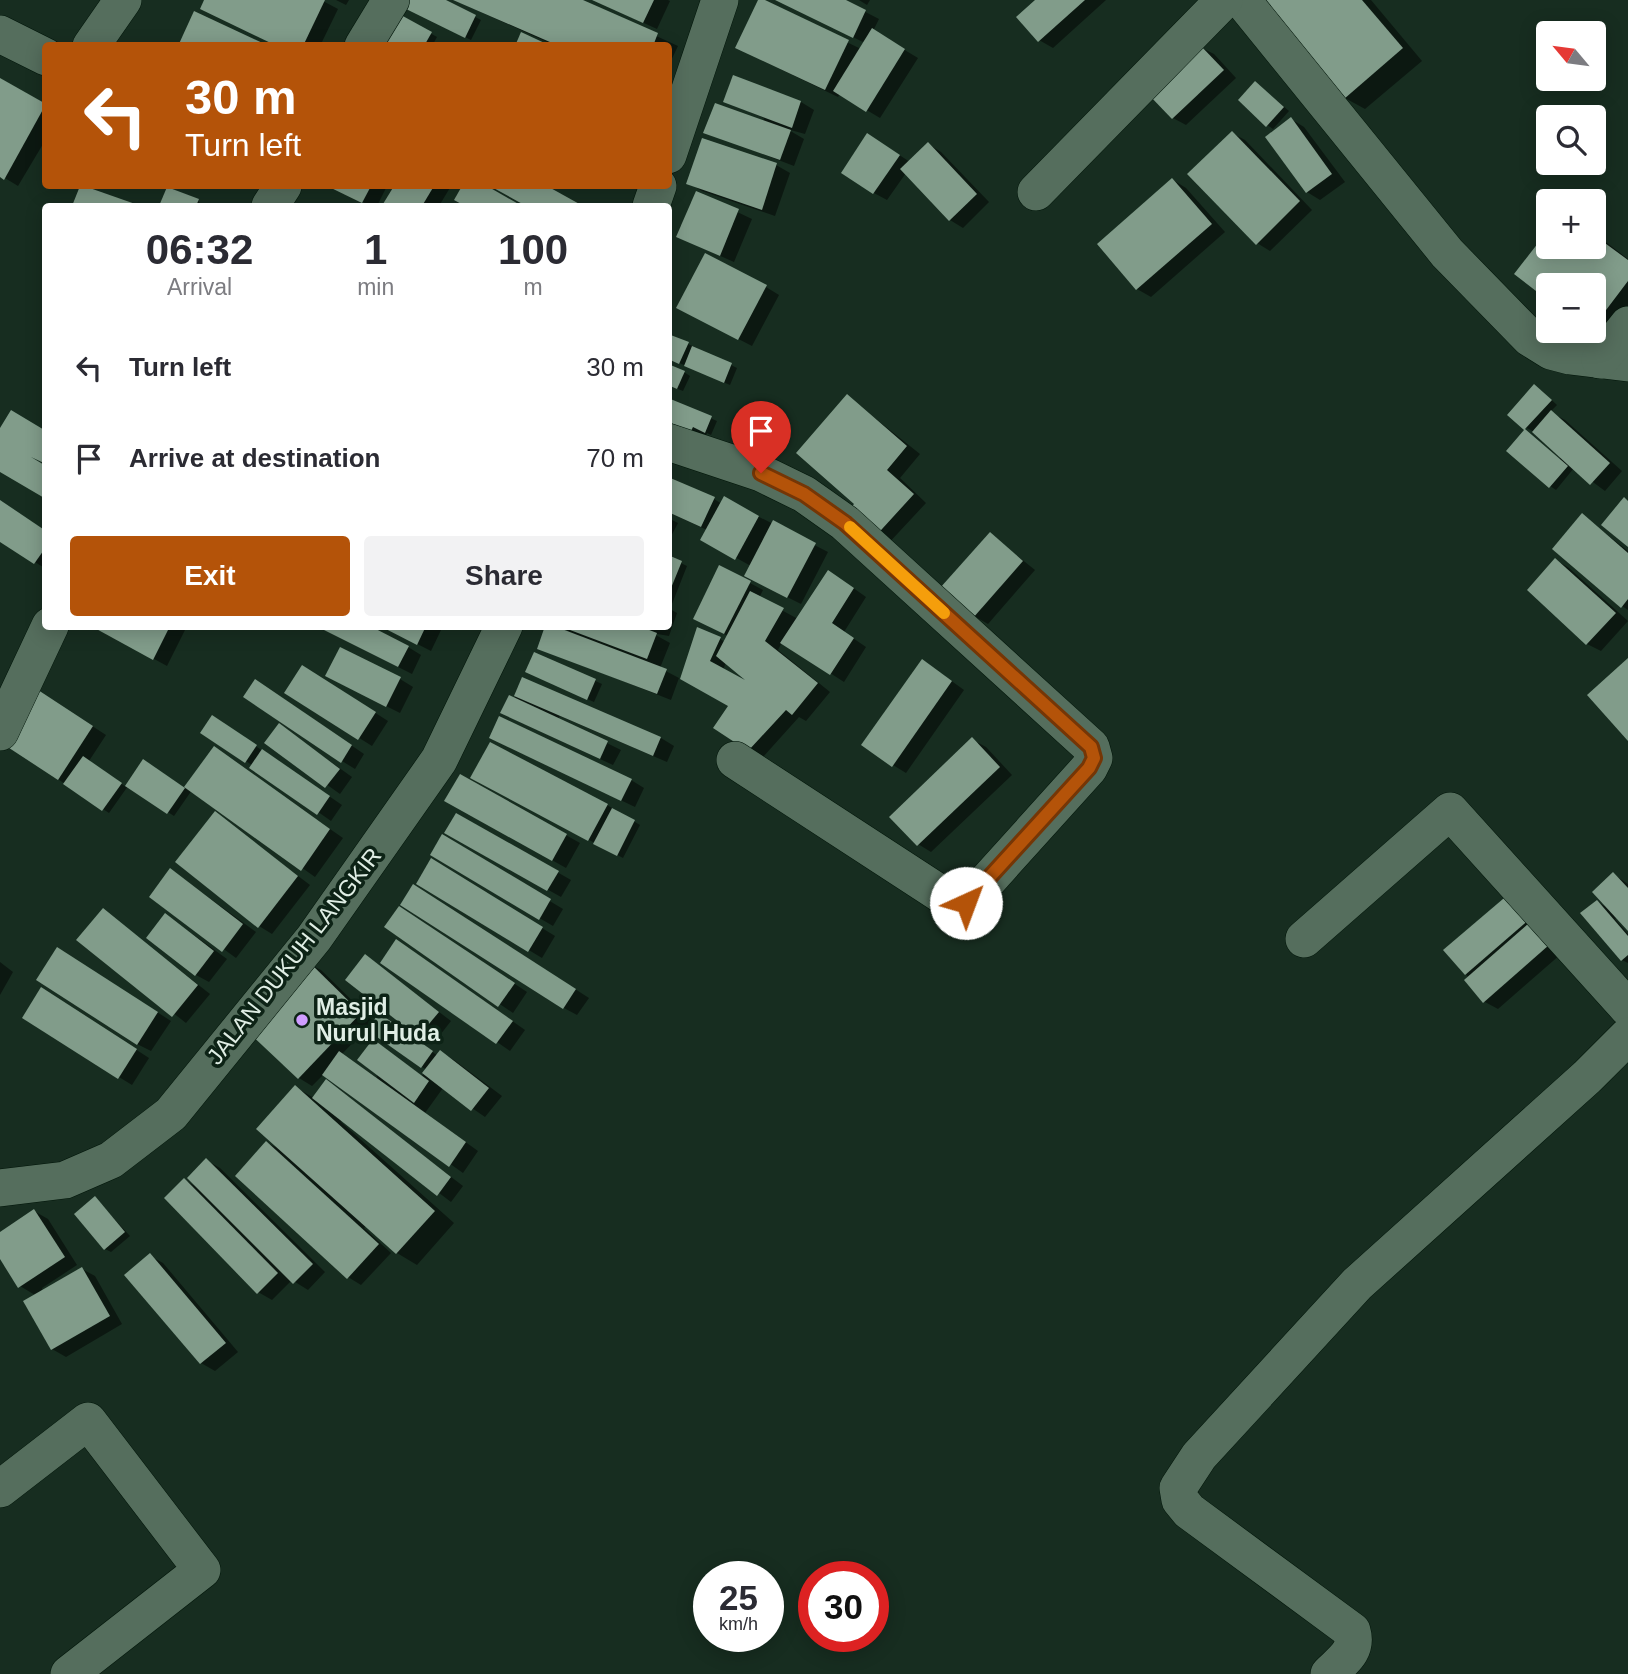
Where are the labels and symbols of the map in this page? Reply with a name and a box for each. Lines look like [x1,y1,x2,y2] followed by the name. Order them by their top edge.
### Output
[1536,21,1606,91] north arrow
[731,401,791,473] pin
[202,843,386,1069] street label: JALAN DUKUH LANGKIR
[929,866,1003,940] position arrow
[316,994,440,1046] place label: Masjid Nurul Huda
[294,1012,310,1028] marker: Masjid Nurul Huda
[798,1561,889,1652] speed limit sign: 30

